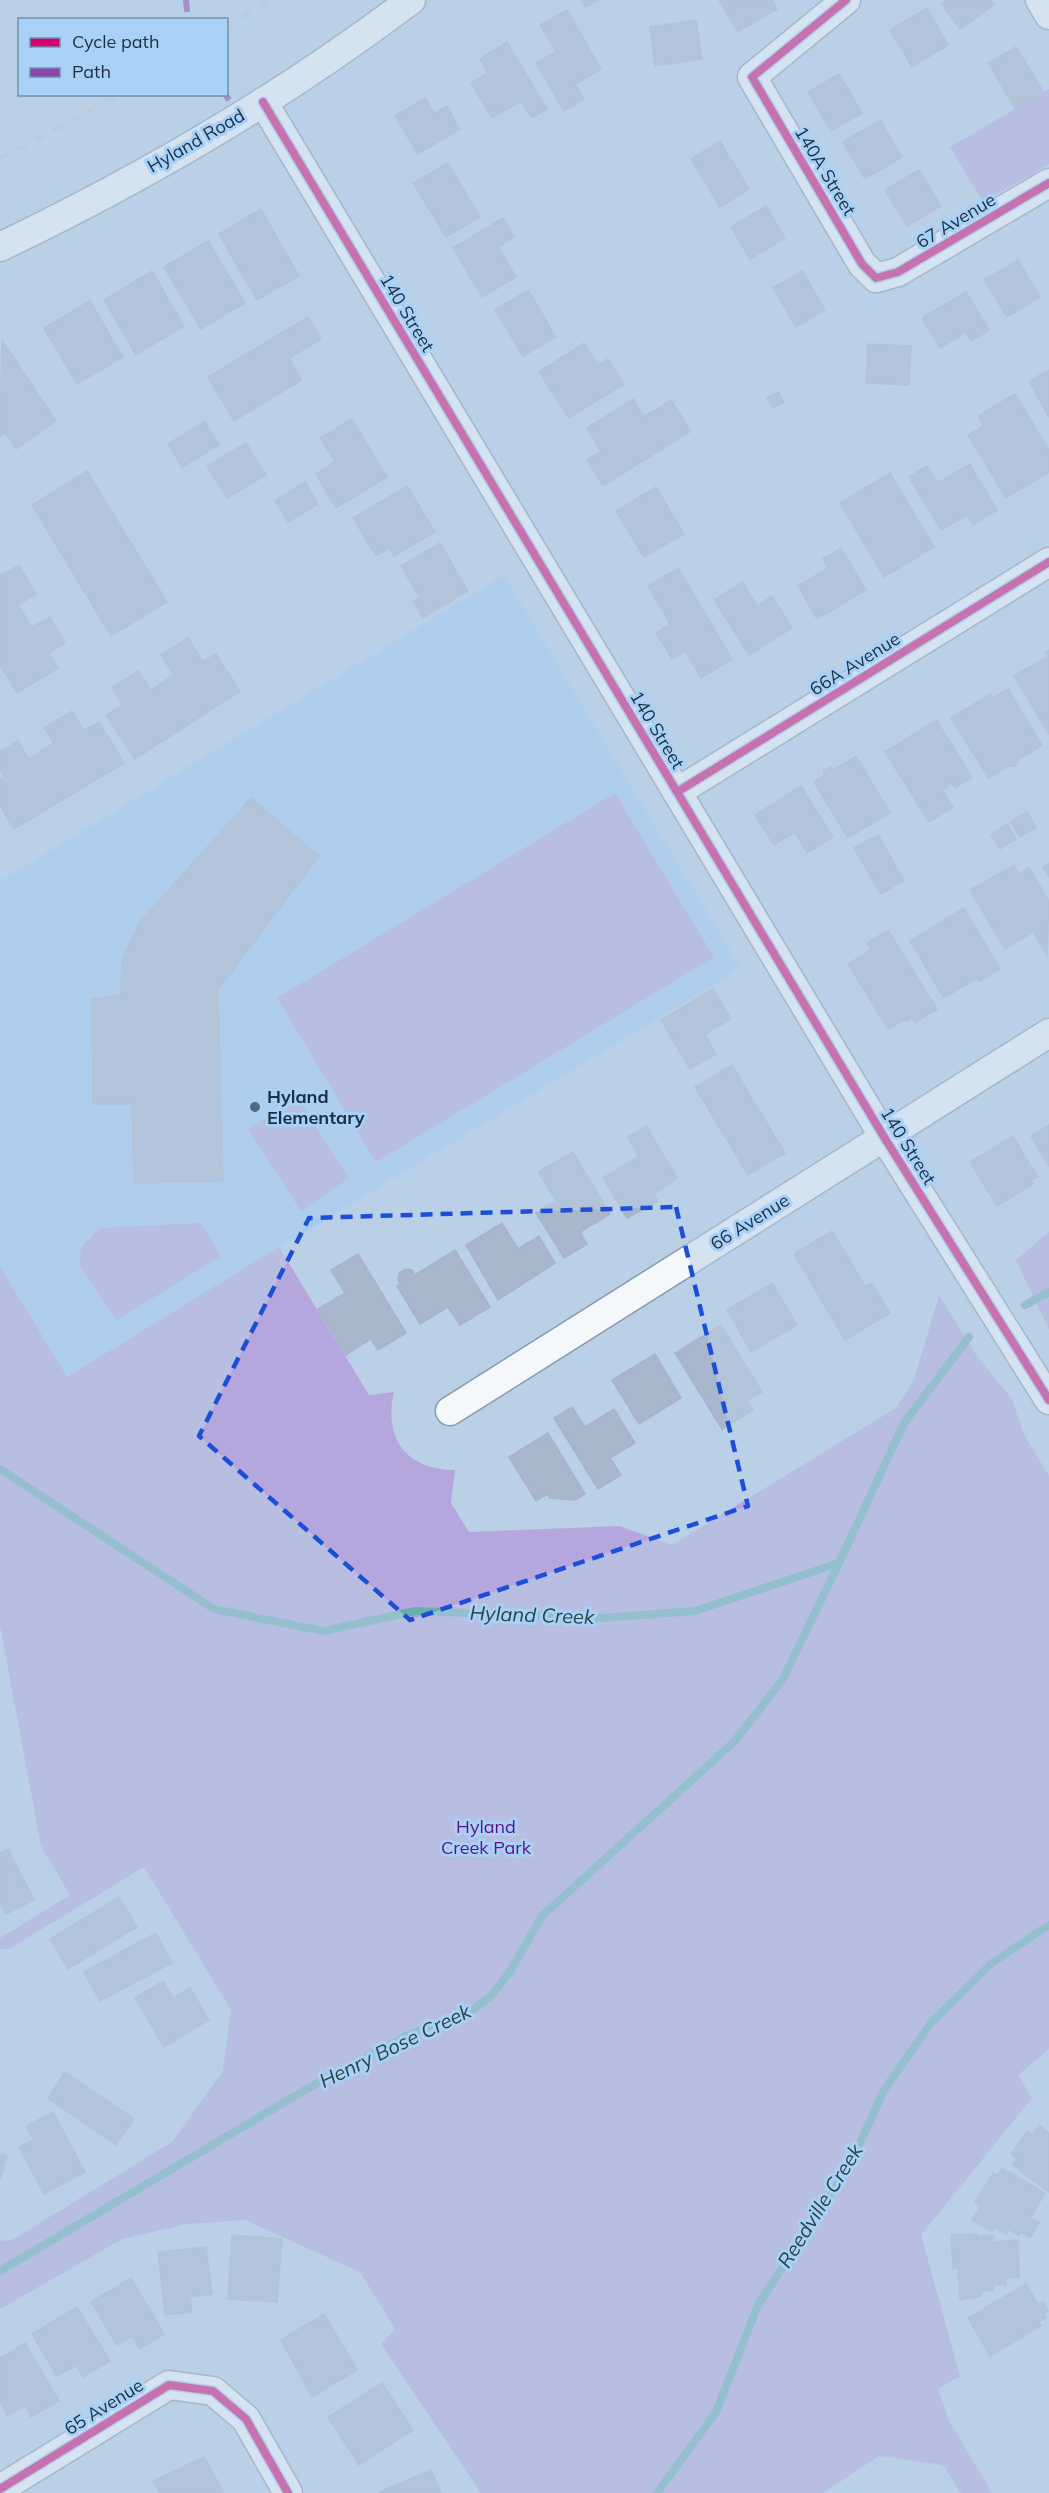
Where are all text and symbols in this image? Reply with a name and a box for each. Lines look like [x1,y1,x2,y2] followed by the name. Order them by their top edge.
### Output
[18,18,228,96] legend
[72,30,159,53] text: Cycle path
[72,60,111,83] text: Path
[143,103,249,178] street label: Hyland Road
[790,122,861,220] street label: 140A Street
[912,188,1000,253] street label: 67 Avenue
[375,270,440,356] street label: 140 Street
[805,627,904,700] street label: 66A Avenue
[625,687,690,773] street label: 140 Street
[267,1085,365,1129] place label: Hyland Elementary
[248,1100,262,1114] marker: Hyland Elementary
[876,1103,941,1189] street label: 140 Street
[706,1188,794,1255] street label: 66 Avenue
[469,1600,595,1629] water label: Hyland Creek
[441,1815,532,1859] park label: Hyland Creek Park
[315,1998,475,2093] water label: Henry Bose Creek
[772,2139,868,2272] water label: Reedville Creek
[60,2373,148,2440] street label: 65 Avenue

